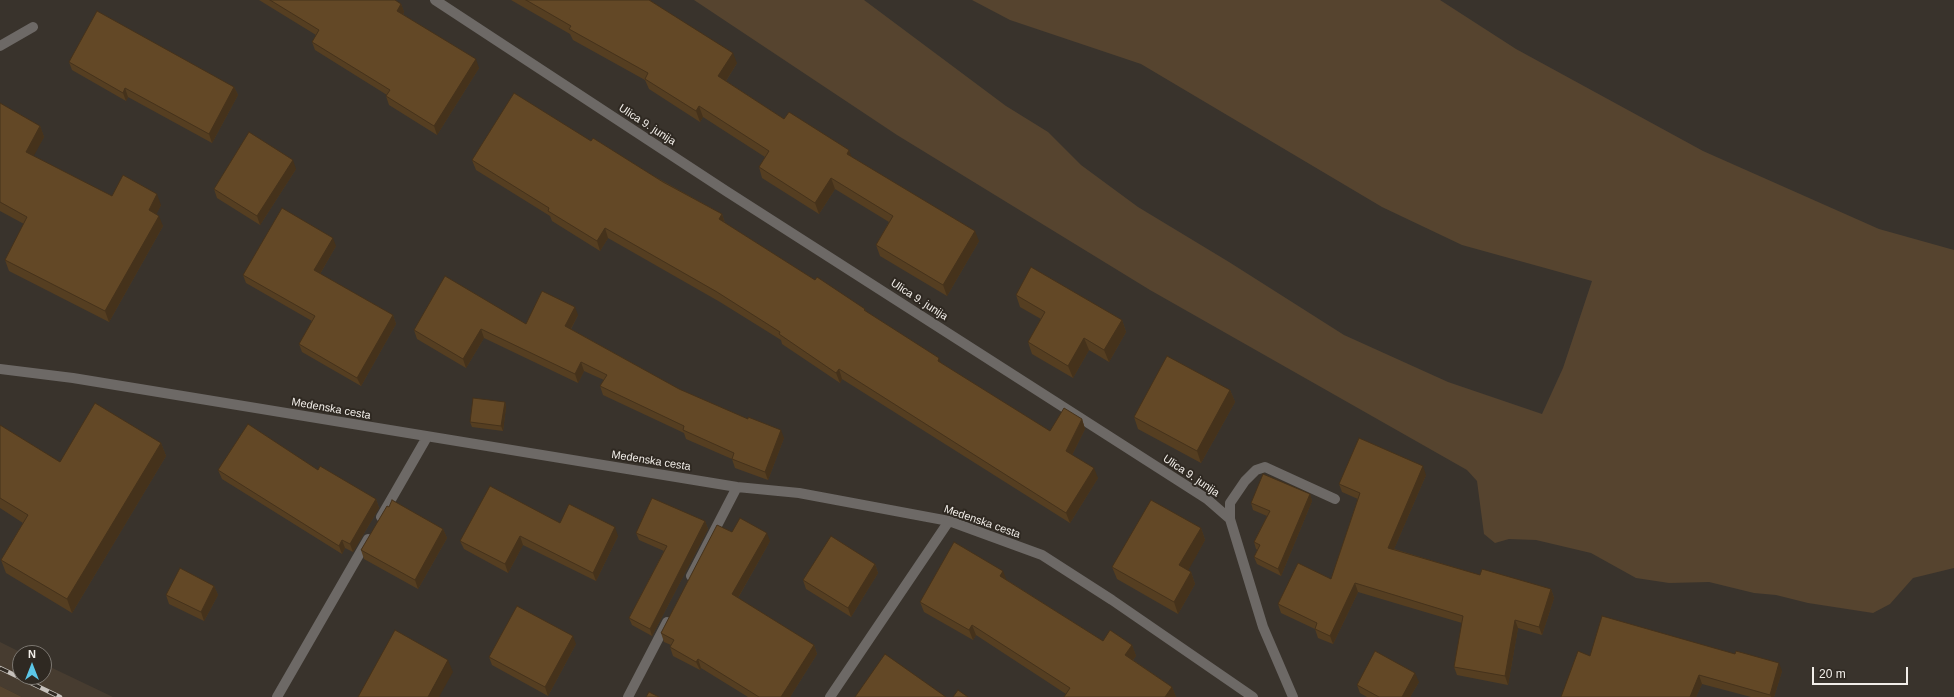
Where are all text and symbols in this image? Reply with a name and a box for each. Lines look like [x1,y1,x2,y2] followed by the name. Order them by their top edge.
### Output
[616,102,678,148] street label: Ulica 9. junija
[888,277,950,323] street label: Ulica 9. junija
[290,396,372,422] street label: Medenska cesta
[610,448,692,474] street label: Medenska cesta
[1160,452,1222,500] street label: Ulica 9. junija
[942,503,1022,541] street label: Medenska cesta
[12,645,52,685] north arrow
[28,648,36,660] text: N
[1814,659,1910,685] scale bar
[1819,667,1846,681] text: 20 m

